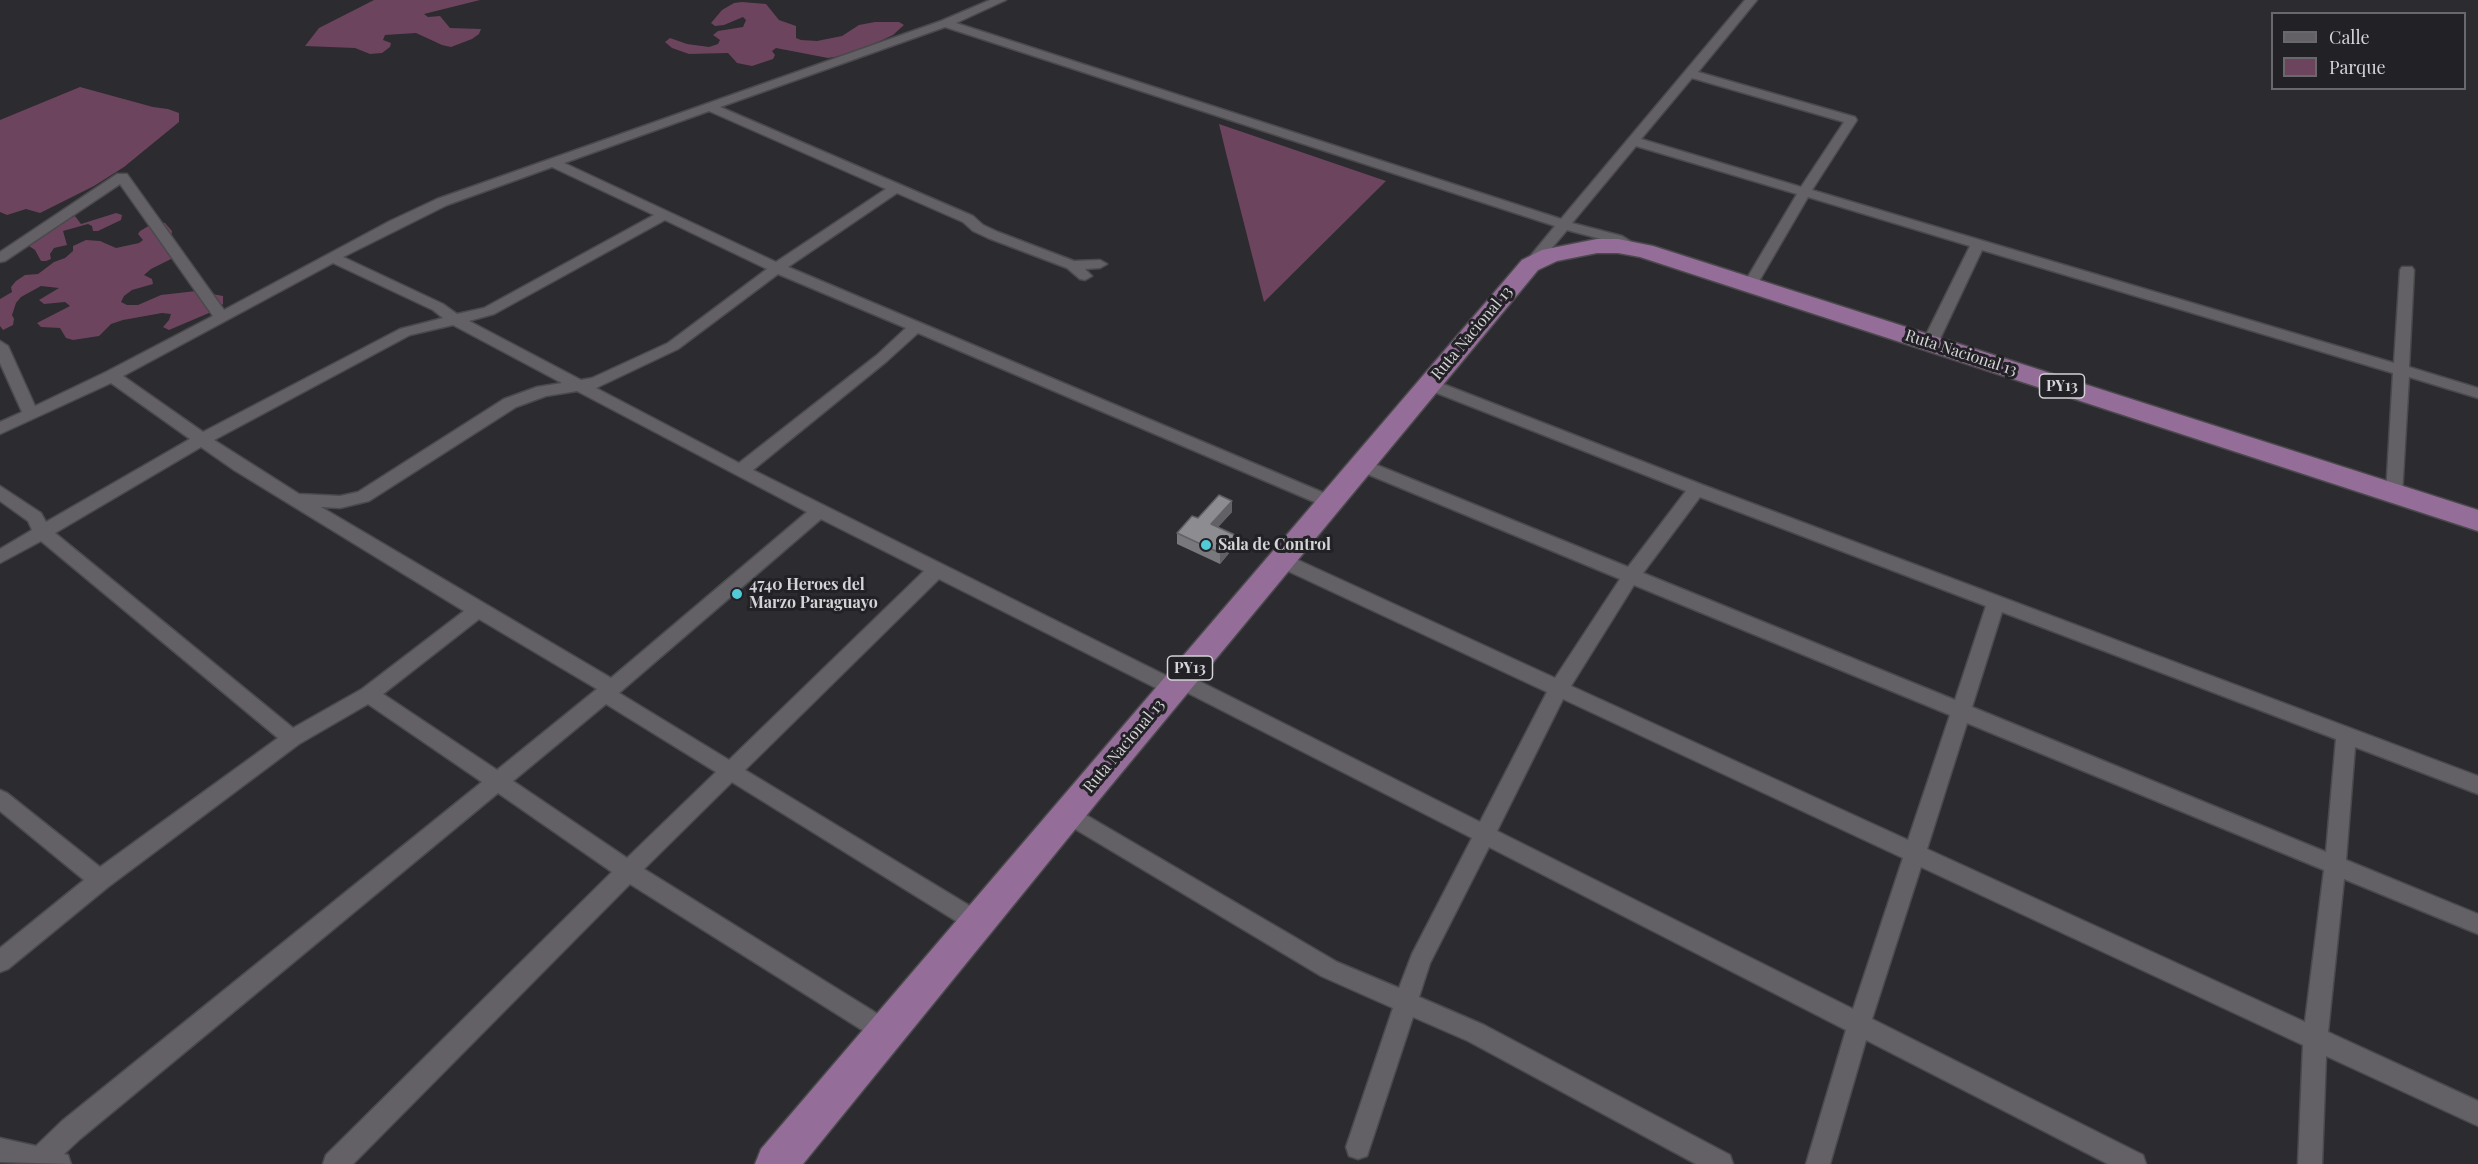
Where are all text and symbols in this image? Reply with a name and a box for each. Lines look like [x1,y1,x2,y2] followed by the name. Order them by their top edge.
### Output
[2271,12,2466,90] legend
[2329,25,2370,49] text: Calle
[2329,55,2386,79] text: Parque
[1427,282,1517,384] street label: Ruta Nacional 13
[1903,326,2019,380] street label: Ruta Nacional 13
[2040,374,2084,398] road number: PY13
[1218,535,1331,555] place label: Sala de Control
[1199,538,1213,552] marker: Sala de Control
[749,575,878,613] place label: 4740 Heroes del Marzo Paraguayo
[730,587,744,601] marker: 4740 Heroes del Marzo Paraguayo
[1168,656,1212,680] road number: PY13
[1079,695,1169,797] street label: Ruta Nacional 13

